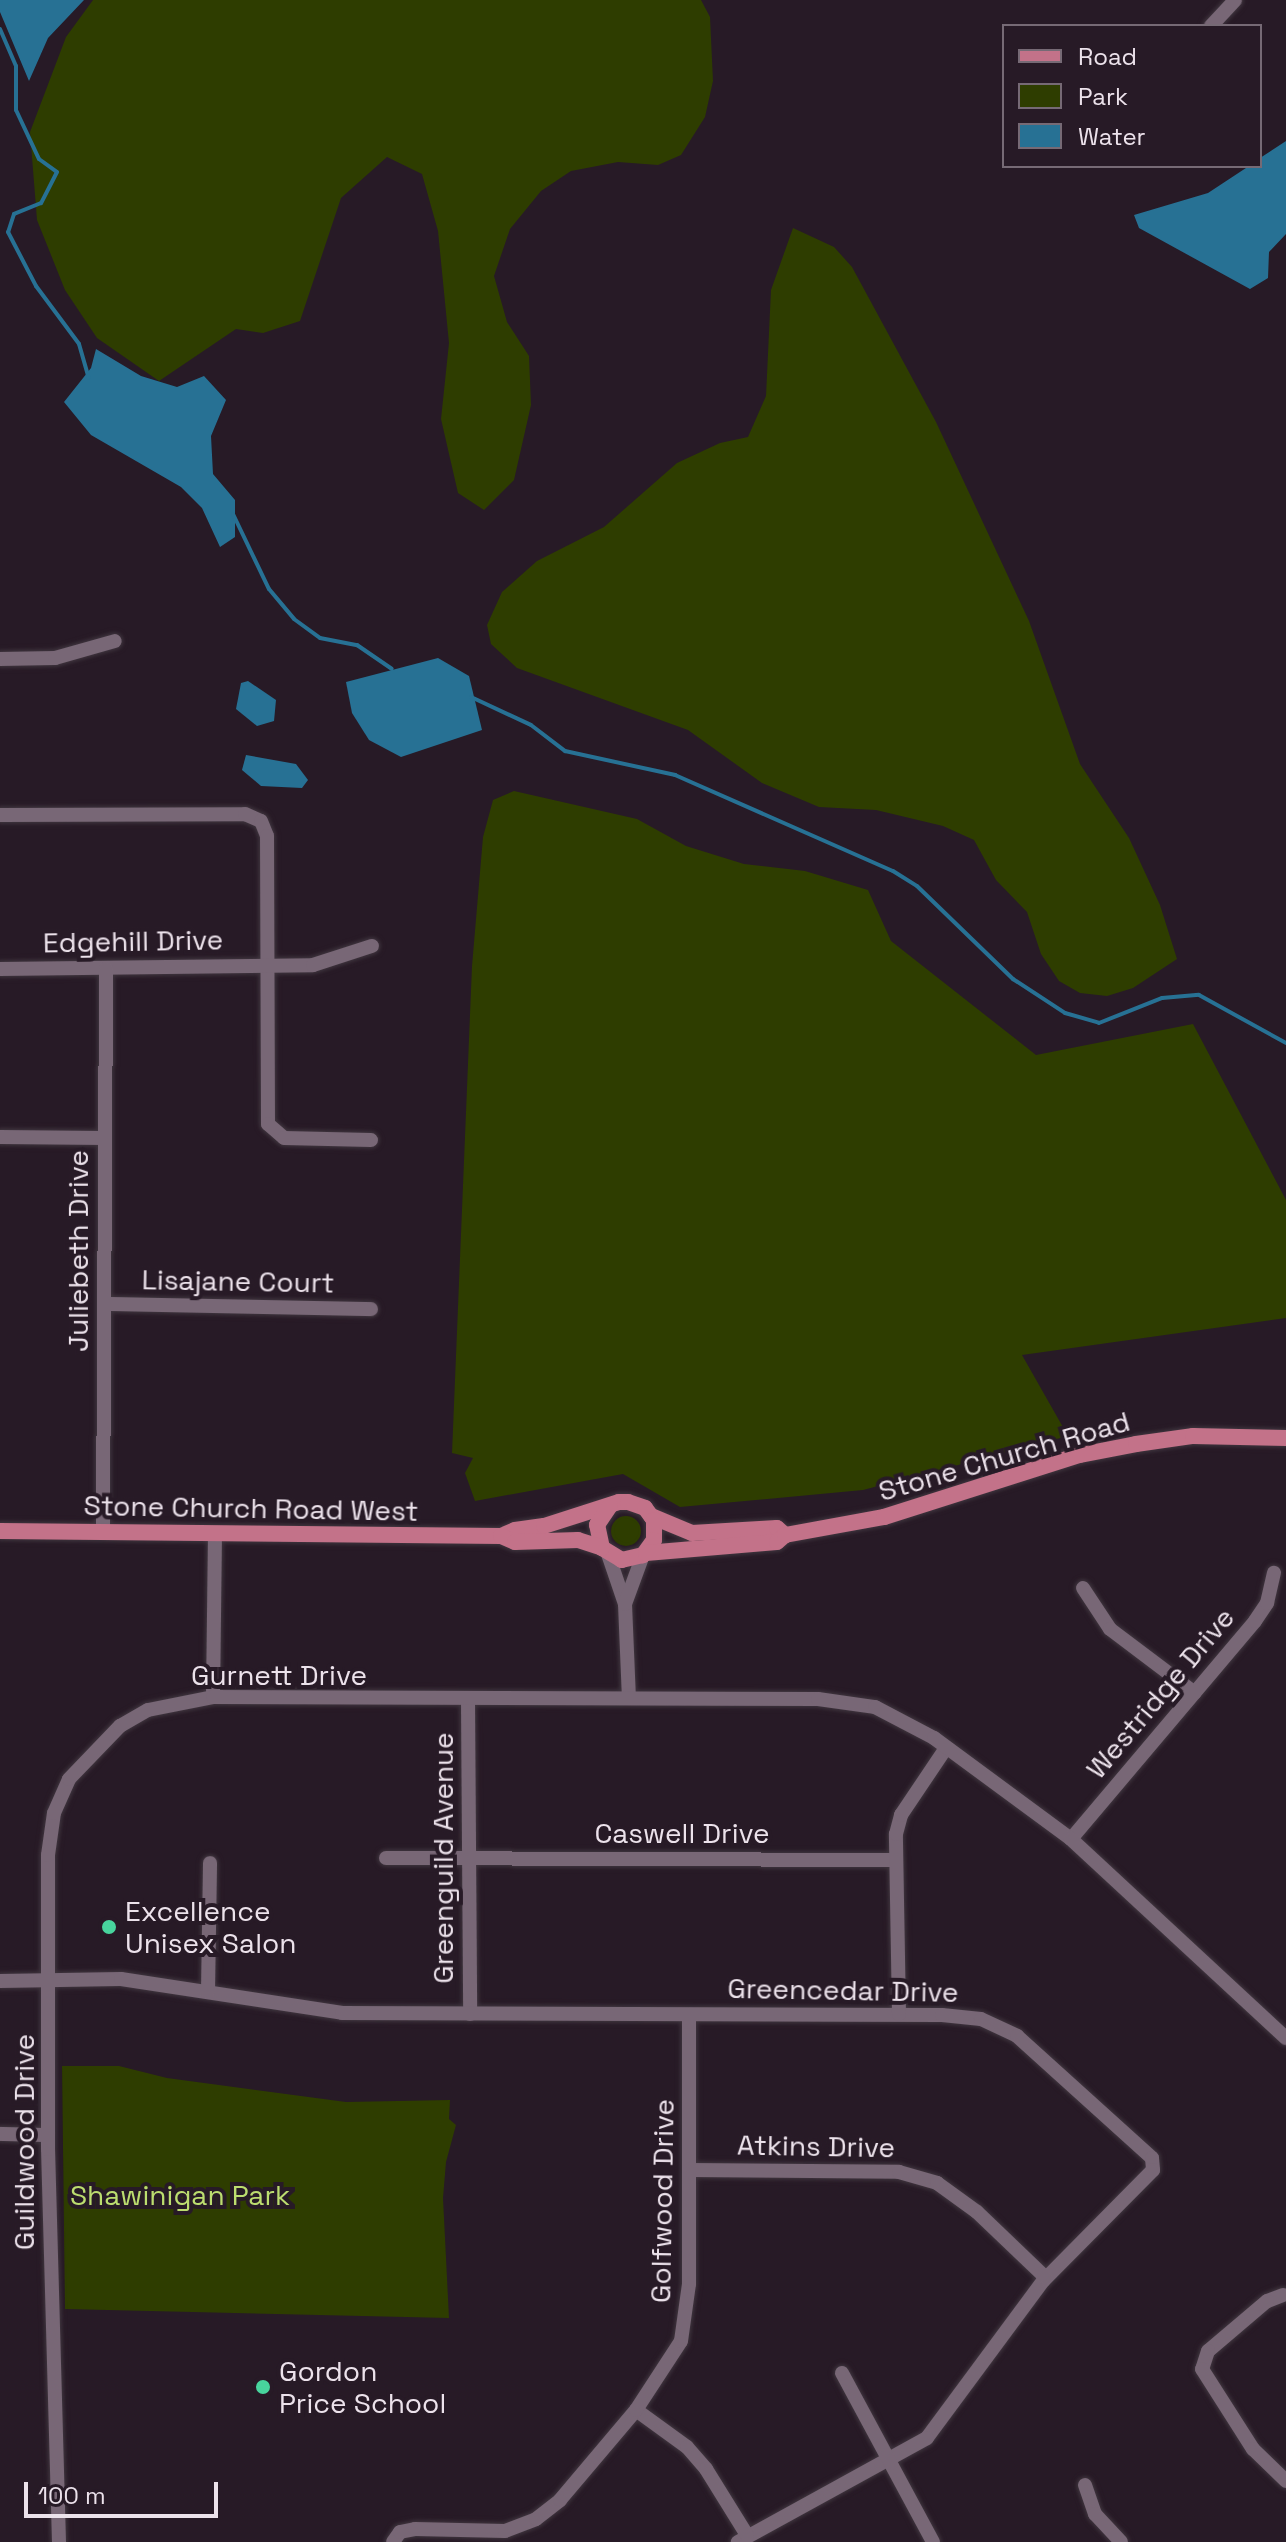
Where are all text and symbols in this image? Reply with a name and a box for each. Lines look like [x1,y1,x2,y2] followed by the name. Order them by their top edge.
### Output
[1002,24,1262,168] legend
[1078,41,1137,72] text: Road
[1078,81,1128,112] text: Park
[1078,121,1146,152] text: Water
[43,923,223,959] street label: Edgehill Drive
[61,1150,95,1352] street label: Juliebeth Drive
[141,1263,335,1299] street label: Lisajane Court
[875,1404,1133,1508] street label: Stone Church Road
[83,1488,419,1528] street label: Stone Church Road West
[1079,1601,1241,1785] street label: Westridge Drive
[191,1658,367,1692] street label: Gurnett Drive
[426,1732,460,1984] street label: Greenguild Avenue
[594,1816,770,1850] street label: Caswell Drive
[125,1894,296,1960] place label: Excellence Unisex Salon
[100,1918,118,1936] marker: Excellence Unisex Salon
[727,1971,959,2009] street label: Greencedar Drive
[7,2034,41,2250] street label: Guildwood Drive
[643,2099,681,2303] street label: Golfwood Drive
[737,2128,895,2164] street label: Atkins Drive
[70,2178,290,2212] park label: Shawinigan Park
[279,2354,446,2420] place label: Gordon Price School
[254,2378,272,2396] marker: Gordon Price School
[28,2466,222,2516] scale bar
[38,2480,106,2511] text: 100 m

